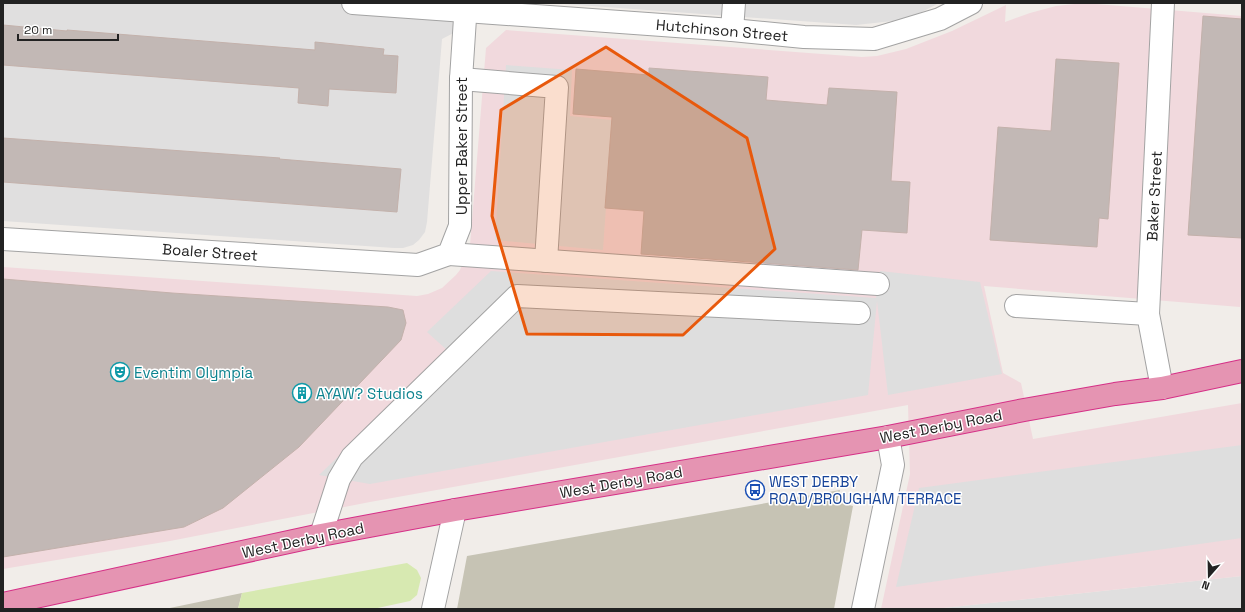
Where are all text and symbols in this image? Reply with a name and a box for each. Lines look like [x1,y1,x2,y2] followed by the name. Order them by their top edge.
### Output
[655,15,789,45] street label: Hutchinson Street
[18,16,118,42] scale bar
[24,22,52,38] text: 20 m
[452,77,471,215] street label: Upper Baker Street
[1142,150,1166,242] street label: Baker Street
[162,239,258,265] street label: Boaler Street
[109,361,131,383] theatre icon: Eventim Olympia
[134,363,254,382] place label: Eventim Olympia
[291,382,313,404] building icon: AYAW? Studios
[316,384,423,403] place label: AYAW? Studios
[878,405,1004,447] street label: West Derby Road
[558,462,684,502] street label: West Derby Road
[769,472,962,508] place label: WEST DERBY ROAD/BROUGHAM TERRACE
[744,479,766,501] bus stop icon: WEST DERBY ROAD/BROUGHAM TERRACE
[240,518,366,562] street label: West Derby Road
[1189,556,1229,596] north arrow
[1200,578,1211,593] text: N

